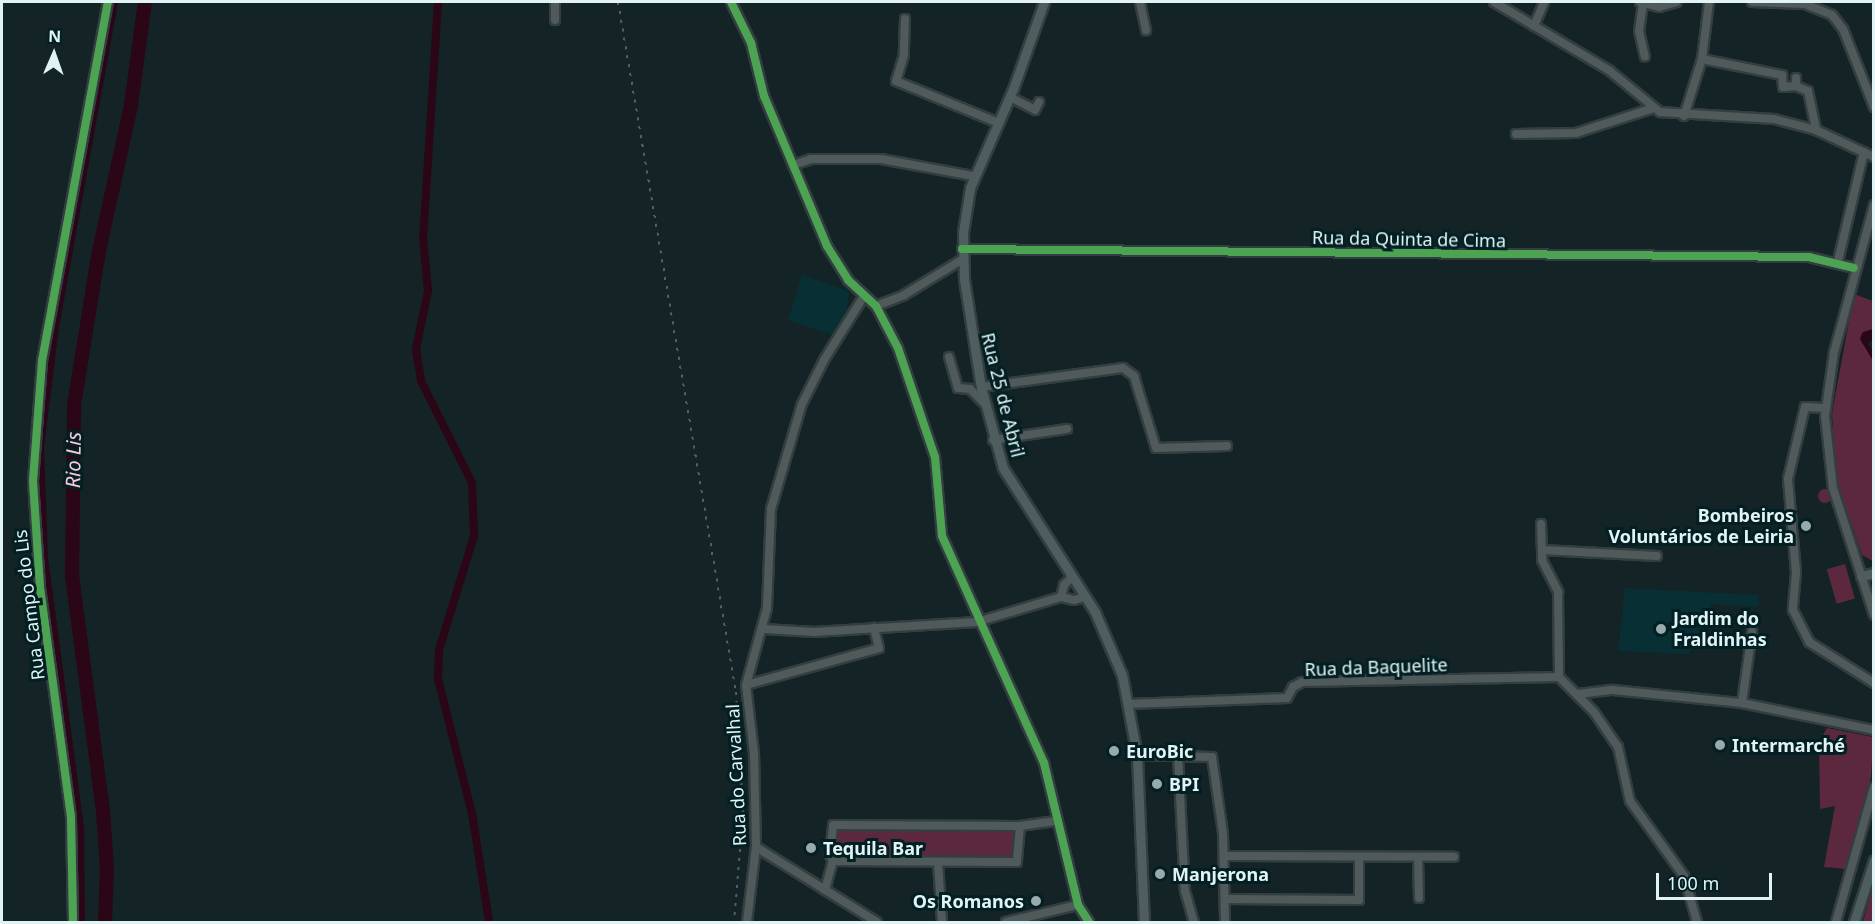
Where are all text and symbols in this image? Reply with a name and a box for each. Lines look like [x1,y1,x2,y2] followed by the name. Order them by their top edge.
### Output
[24,24,84,84] north arrow
[48,25,62,47] text: N
[1312,227,1506,251] street label: Rua da Quinta de Cima
[977,330,1029,460] street label: Rua 25 de Abril
[61,432,85,488] water label: Rio Lis
[1608,505,1794,548] place label: Bombeiros Voluntários de Leiria
[1799,519,1813,533] marker: Bombeiros Voluntários de Leiria
[9,529,49,681] street label: Rua Campo do Lis
[1673,608,1767,650] place label: Jardim do Fraldinhas
[1654,622,1668,636] marker: Jardim do Fraldinhas
[1304,654,1448,680] street label: Rua da Baquelite
[721,703,751,847] street label: Rua do Carvalhal
[1732,734,1845,756] place label: Intermarché
[1713,738,1727,752] marker: Intermarché
[1126,740,1193,762] place label: EuroBic
[1107,744,1121,758] marker: EuroBic
[1169,773,1199,795] place label: BPI
[1150,777,1164,791] marker: BPI
[823,837,923,859] place label: Tequila Bar
[804,841,818,855] marker: Tequila Bar
[1659,861,1774,899] scale bar
[1172,863,1269,885] place label: Manjerona
[1153,867,1167,881] marker: Manjerona
[1667,871,1719,895] text: 100 m
[913,890,1024,912] place label: Os Romanos
[1029,894,1043,908] marker: Os Romanos

